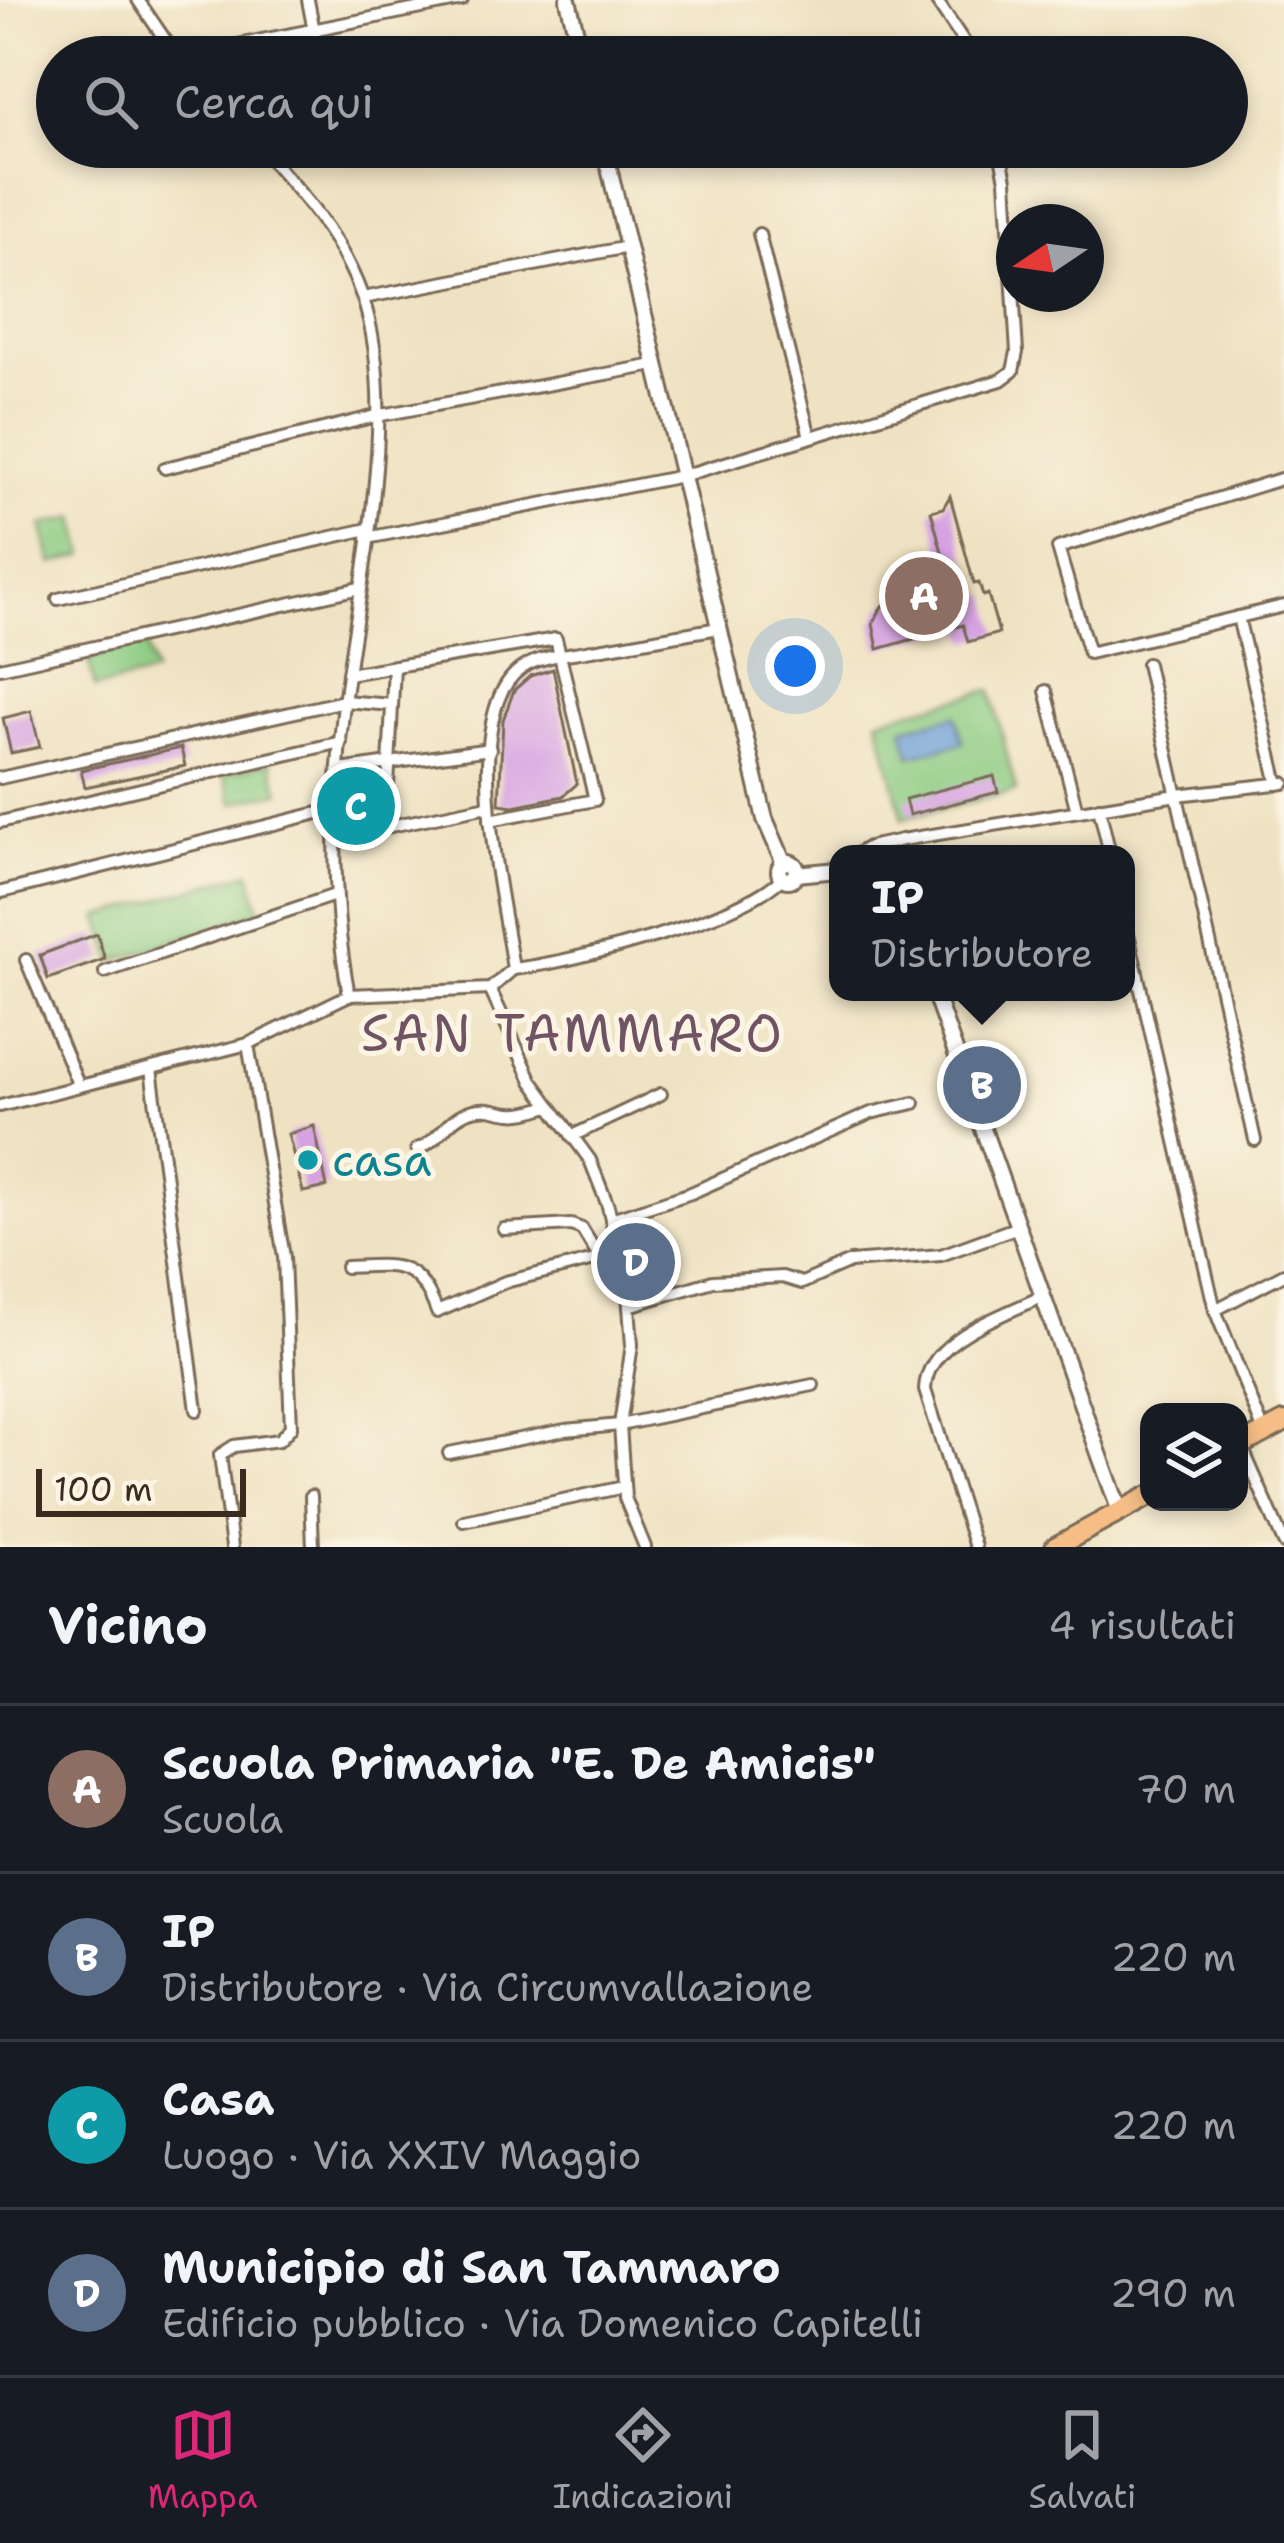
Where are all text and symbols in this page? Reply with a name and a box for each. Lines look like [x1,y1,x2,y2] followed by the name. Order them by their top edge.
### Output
[36,36,1248,168] search box
[78,69,144,135] icon: search
[174,72,374,132] text: Cerca qui
[996,204,1104,312] north arrow
[885,551,963,641] pin: A
[765,636,825,696] your location
[317,761,395,851] pin: C
[829,845,1135,1001] popup
[871,867,925,927] text: IP
[871,927,1093,979] text: Distributore
[361,999,785,1067] district label: SAN TAMMARO
[943,1040,1021,1130] pin: B
[332,1130,431,1190] place label: casa
[295,1147,321,1173] marker: casa
[597,1217,675,1307] pin: D
[1140,1403,1248,1511] map controls
[1140,1403,1248,1511] button: layers
[36,1463,246,1516] scale bar
[54,1467,153,1512] text: 100 m
[48,1591,208,1659] text: Vicino
[1048,1599,1236,1651] text: 4 risultati
[162,1733,876,1793] text: Scuola Primaria "E. De Amicis"
[72,1763,102,1815] text: A
[1135,1763,1236,1815] text: 70 m
[162,1793,283,1845] text: Scuola
[162,1901,215,1961] text: IP
[75,1931,99,1983] text: B
[1110,1931,1236,1983] text: 220 m
[162,1961,813,2013] text: Distributore · Via Circumvallazione
[162,2069,275,2129] text: Casa
[75,2099,99,2151] text: C
[1110,2099,1236,2151] text: 220 m
[162,2129,641,2181] text: Luogo · Via XXIV Maggio
[162,2237,781,2297] text: Municipio di San Tammaro
[73,2267,101,2319] text: D
[1110,2267,1236,2319] text: 290 m
[162,2297,923,2349] text: Edificio pubblico · Via Domenico Capitelli
[148,2402,257,2519] tab: Mappa
[553,2402,733,2519] tab: Indicazioni
[1028,2402,1136,2519] tab: Salvati

